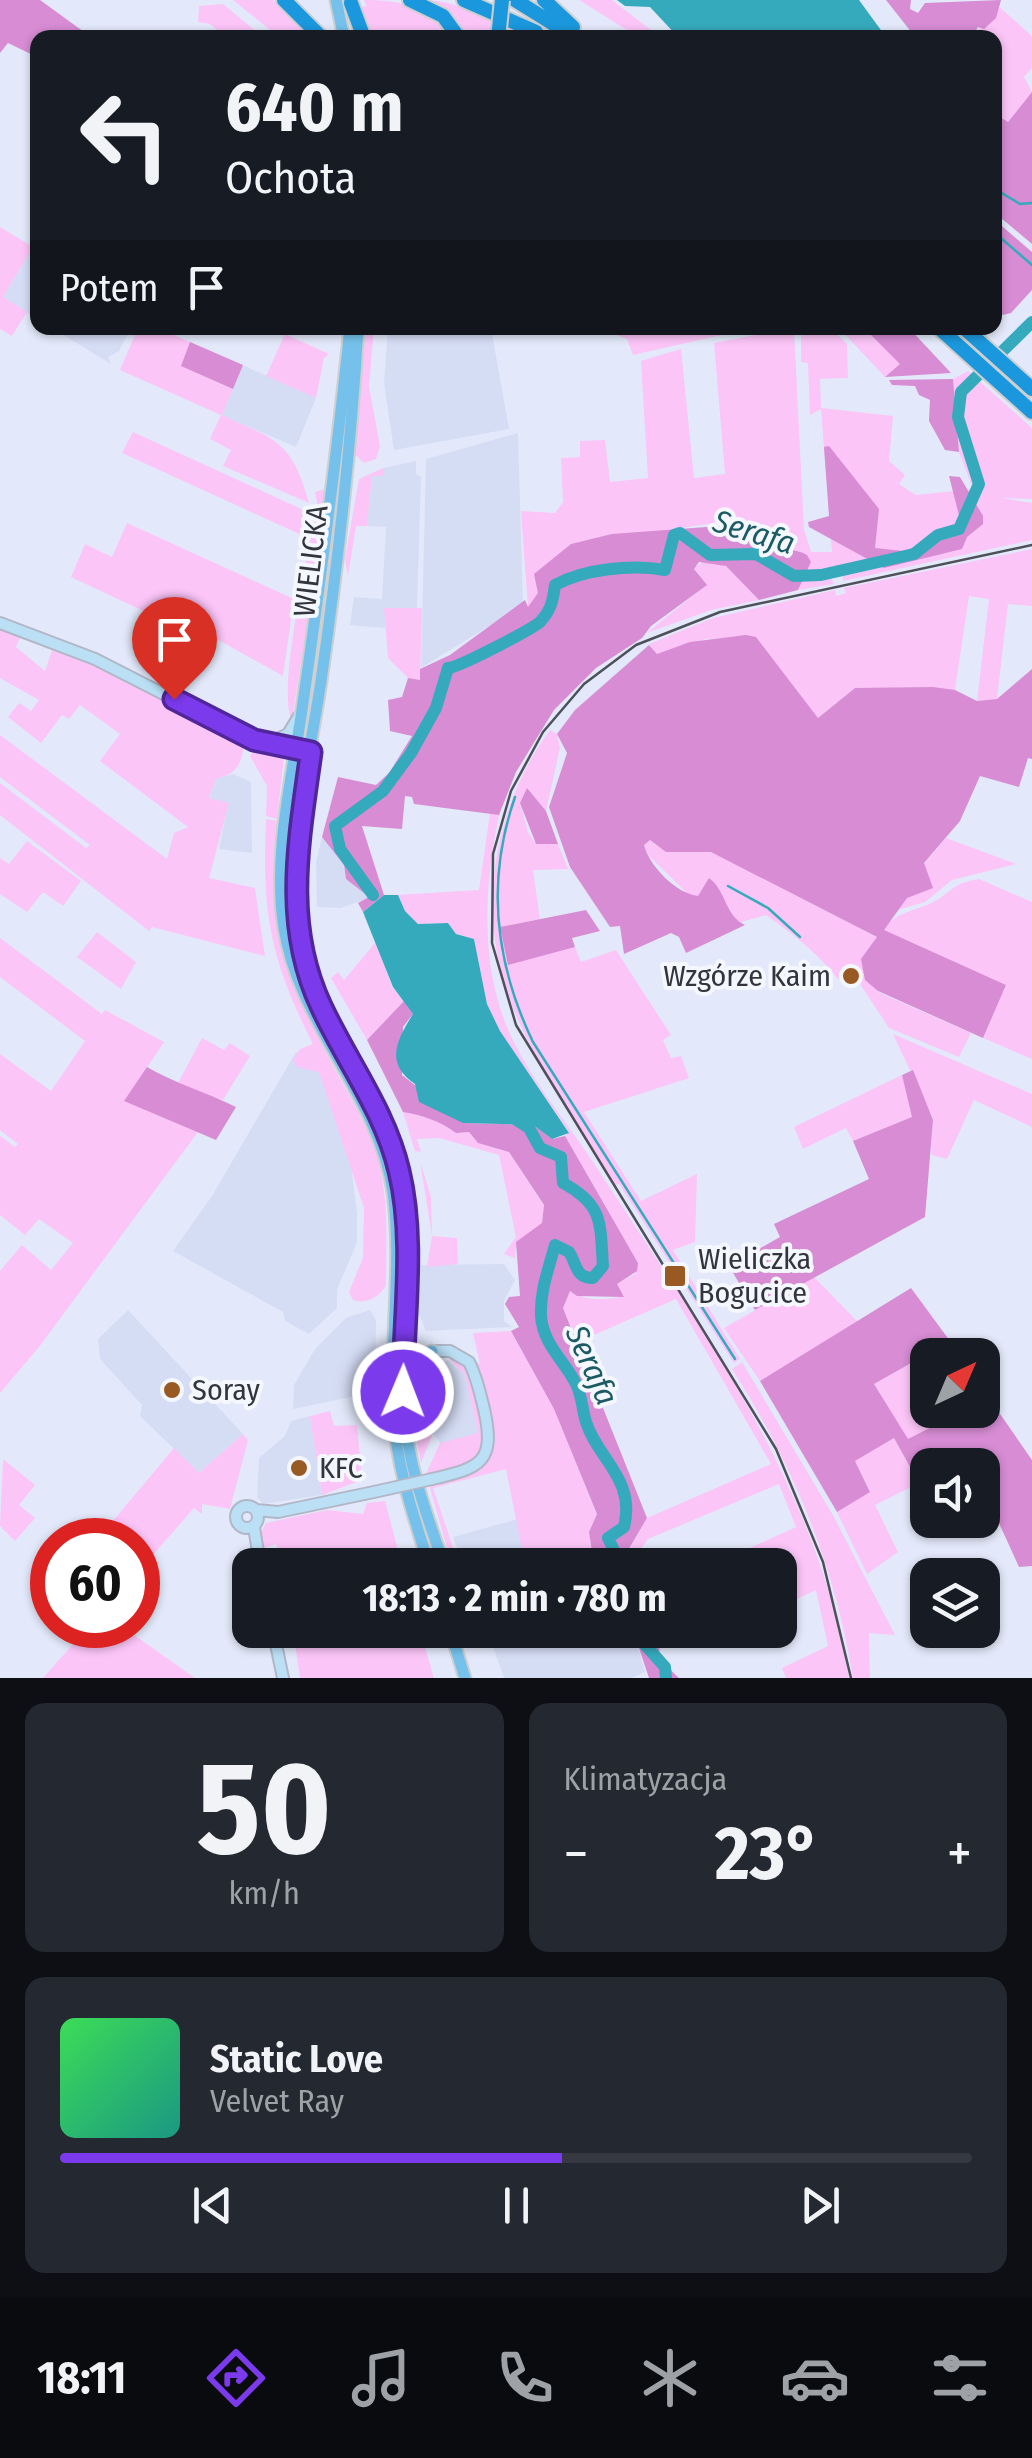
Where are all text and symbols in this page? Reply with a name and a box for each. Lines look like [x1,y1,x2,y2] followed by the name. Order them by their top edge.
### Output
[225,66,404,150] text: 640 m
[60,70,190,200] icon: left
[225,151,356,205] text: Ochota
[179,260,234,315] icon: arrive
[60,265,159,311] text: Potem
[708,501,799,562] water label: Serafa
[286,503,336,619] street label: WIELICKA
[132,597,217,700] pin
[147,612,202,667] icon: arrive
[663,958,831,994] place label: Wzgórze Kaim
[840,965,862,987] marker: Wzgórze Kaim
[698,1241,811,1311] place label: Wieliczka Bogucice
[662,1263,688,1289] marker: Wieliczka Bogucice
[557,1318,626,1411] water label: Serafa
[910,1338,1000,1428] north arrow
[910,1338,1000,1648] map controls
[351,1340,455,1444] position arrow
[192,1372,260,1408] place label: Soray
[161,1379,183,1401] marker: Soray
[910,1448,1000,1538] button: sound
[319,1450,363,1486] place label: KFC
[288,1457,310,1479] marker: KFC
[30,1518,160,1648] speed limit sign: 60
[910,1558,1000,1648] button: layers
[362,1575,667,1621] text: 18:13 · 2 min · 780 m
[197,1731,332,1887] text: 50
[564,1760,727,1798] text: Klimatyzacja
[715,1809,820,1899] text: 23°
[564,1821,588,1887] text: −
[947,1821,972,1887] text: +
[229,1874,300,1912] text: km/h
[210,2036,383,2082] text: Static Love
[210,2082,344,2120] text: Velvet Ray
[185,2178,240,2233] icon: previous
[489,2178,544,2233] icon: pause
[793,2178,848,2233] icon: next
[201,2343,271,2413] icon: directions
[346,2343,416,2413] icon: music
[490,2343,560,2413] icon: phone
[635,2343,705,2413] icon: climate
[780,2343,850,2413] icon: car
[925,2343,995,2413] icon: filters
[37,2351,126,2405] text: 18:11

